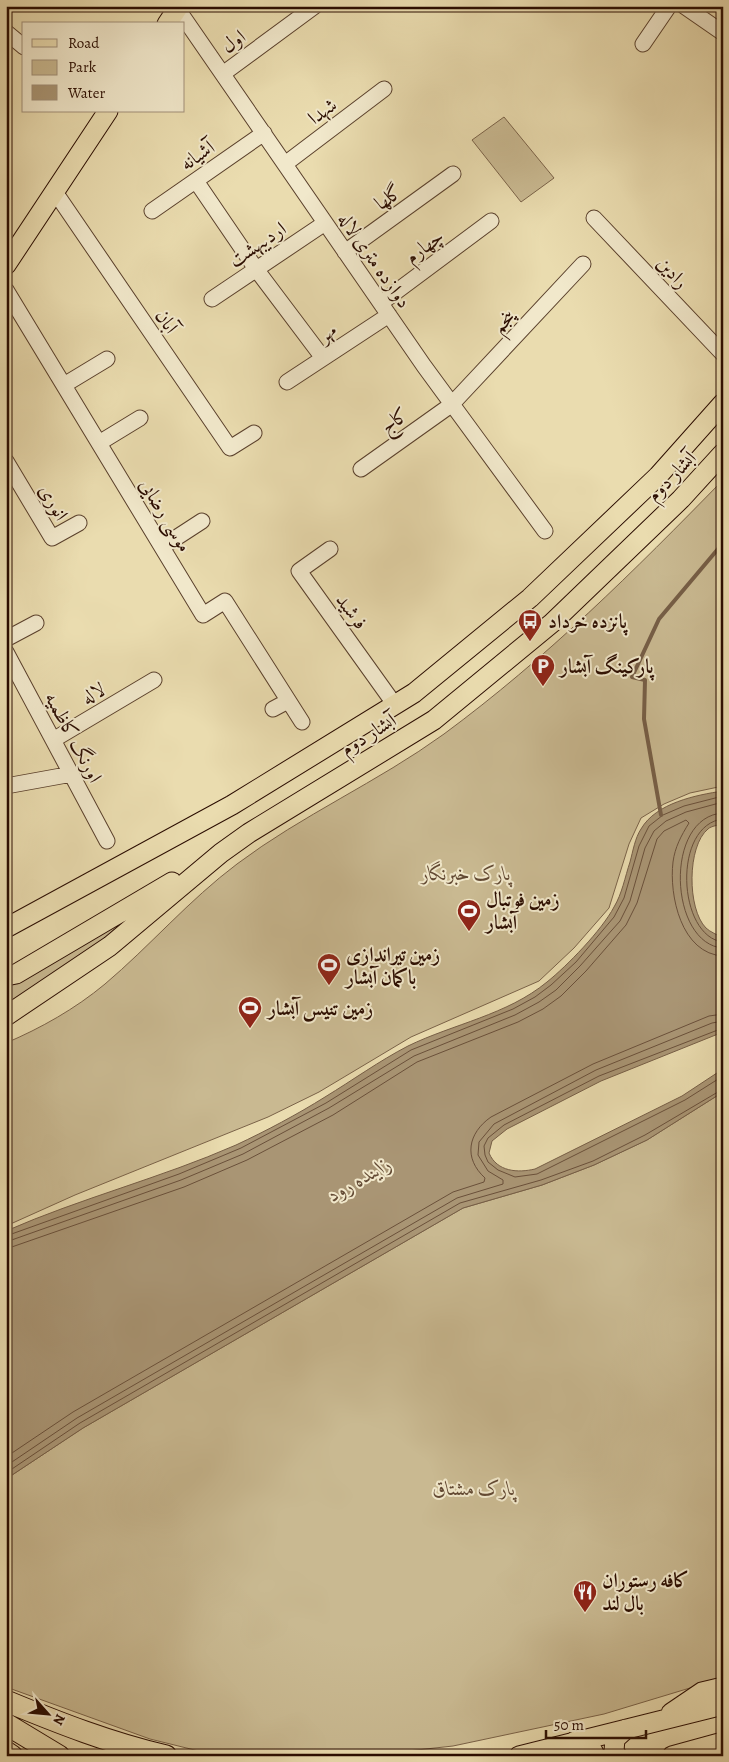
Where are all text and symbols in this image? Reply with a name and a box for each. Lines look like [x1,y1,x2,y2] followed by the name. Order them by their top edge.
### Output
[22,22,185,112] legend
[215,23,251,59] street label: اول
[68,33,100,53] text: Road
[68,57,97,77] text: Park
[67,83,105,103] text: Water
[302,92,342,131] street label: شهدا
[175,132,222,177] street label: آشیانه
[369,178,408,217] street label: گلها
[332,207,418,314] street label: دوازده متری لاله
[223,215,291,274] street label: اردیبهشت
[399,223,452,273] street label: چهارم
[651,250,695,295] street label: رادین
[485,302,526,343] street label: پنجم
[149,304,186,341] street label: آبان
[311,316,342,350] street label: مهر
[375,401,416,443] street label: کاج
[640,443,707,510] street label: آبشار دوم
[132,473,198,558] street label: موسی رضایی
[32,479,75,526] street label: انوری
[329,588,374,635] street label: فرشید
[517,608,543,642] bus stop icon: پانزده خرداد
[548,608,628,636] place label: پانزده خرداد
[530,653,556,687] parking icon: پارکینگ آبشار
[558,653,655,681] place label: پارکینگ آبشار
[76,676,110,711] street label: لاله
[38,687,109,787] street label: اورنگ کاظمیه
[335,705,406,765] street label: آبشار دوم
[419,860,513,888] park label: پارک خبرنگار
[484,886,560,936] place label: زمین فوتبال آبشار
[456,898,482,932] sports icon: زمین فوتبال آبشار
[344,941,440,991] place label: زمین تیراندازی باکمان آبشار
[316,952,342,986] sports icon: زمین تیراندازی باکمان آبشار
[237,995,263,1029] sports icon: زمین تنیس آبشار
[266,995,373,1022] place label: زمین تنیس آبشار
[322,1149,396,1209] water label: زاینده رود
[432,1475,518,1503] park label: پارک مشتاق
[602,1567,689,1617] place label: کافه رستوران بال لند
[572,1579,598,1613] restaurant icon: کافه رستوران بال لند
[22,1690,72,1740] north arrow
[546,1707,646,1739] scale bar
[48,1711,70,1729] text: N
[554,1715,584,1735] text: 50 m

